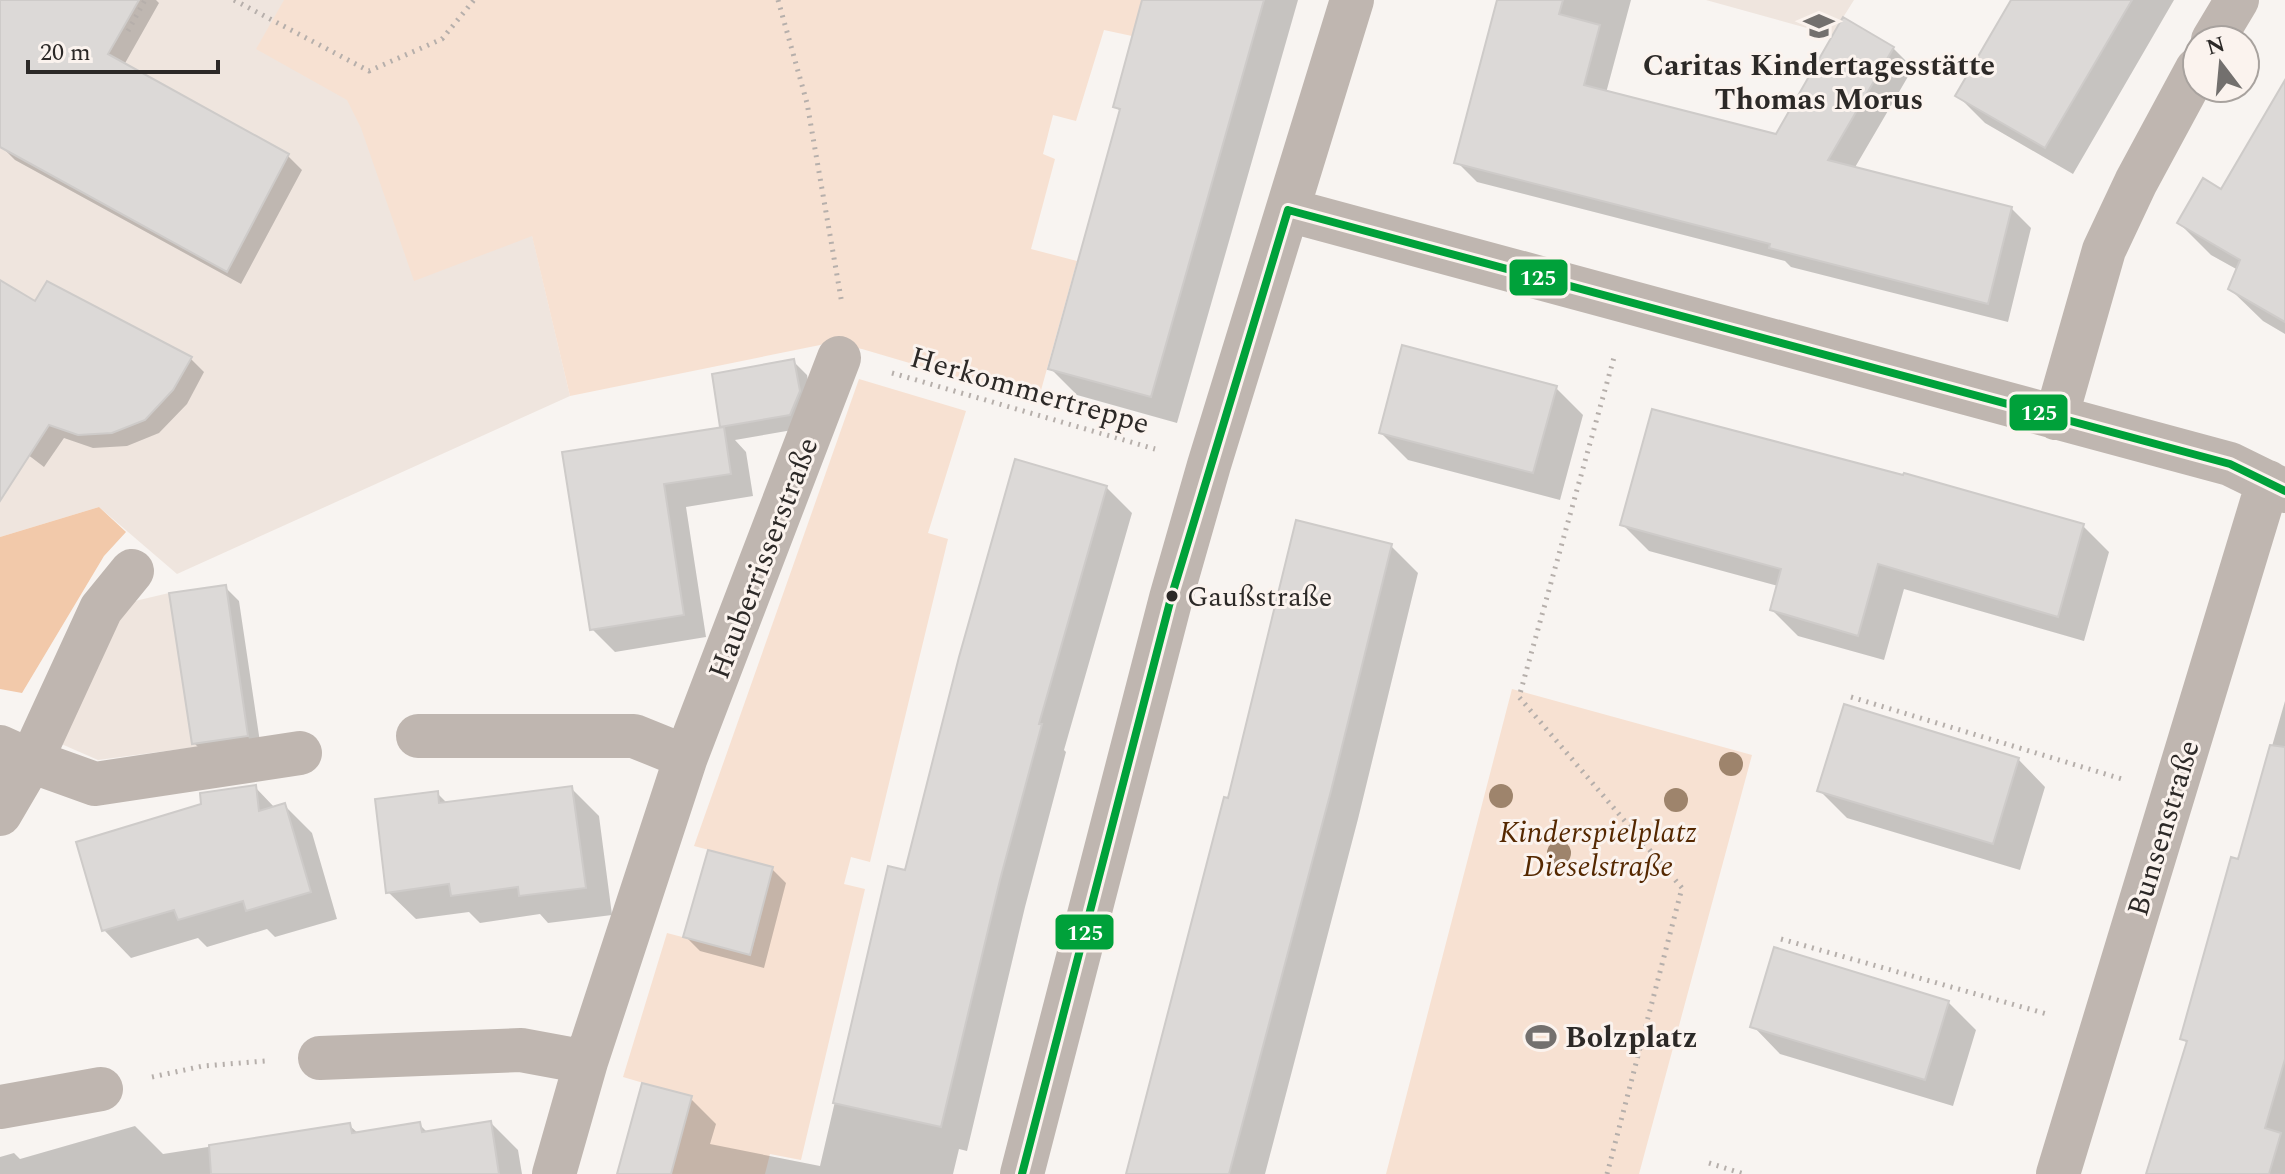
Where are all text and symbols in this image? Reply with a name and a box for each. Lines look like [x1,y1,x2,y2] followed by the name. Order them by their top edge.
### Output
[1802,9,1836,43] school or university icon: Caritas Kindertagesstätte Thomas Morus
[28,24,218,74] scale bar
[2181,24,2261,104] north arrow
[2203,28,2229,65] text: N
[40,35,91,71] text: 20 m
[1643,43,1995,123] place label: Caritas Kindertagesstätte Thomas Morus
[1508,258,1569,297] line badge: 125
[1519,262,1557,295] text: 125
[905,335,1155,447] street label: Herkommertreppe
[2008,393,2069,432] line badge: 125
[2020,397,2058,430] text: 125
[697,431,831,686] street label: Hauberrisserstraße
[1187,576,1332,619] place label: Gaußstraße
[1164,588,1180,604] marker: Gaußstraße
[2115,735,2213,922] street label: Bunsenstraße
[1499,810,1697,890] park label: Kinderspielplatz Dieselstraße
[1054,913,1115,951] line badge: 125
[1066,917,1104,950] text: 125
[1565,1015,1697,1061] place label: Bolzplatz
[1524,1020,1558,1054] sports icon: Bolzplatz

